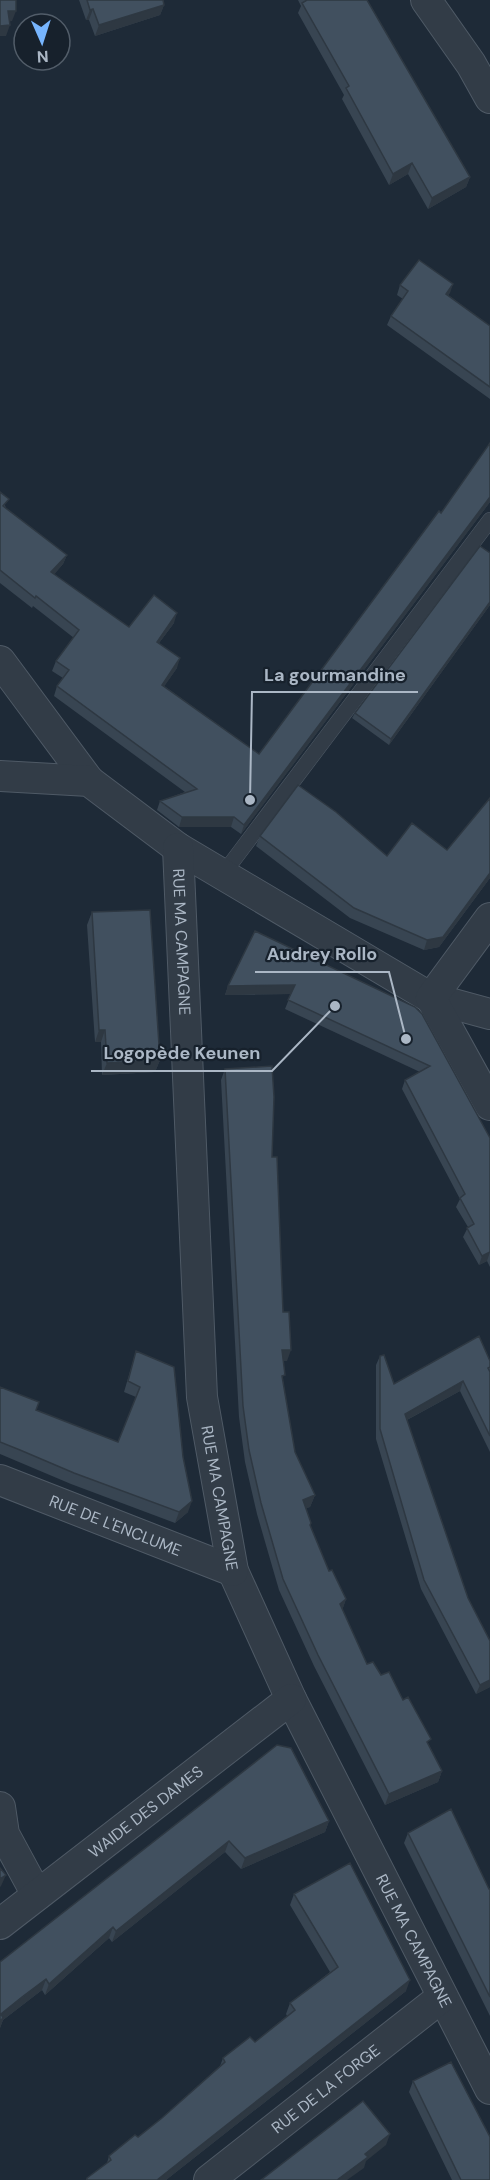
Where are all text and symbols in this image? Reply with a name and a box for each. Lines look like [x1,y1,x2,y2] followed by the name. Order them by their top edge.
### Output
[12,12,72,72] north arrow
[36,46,49,67] text: N
[252,656,418,692] callout: La gourmandine
[264,663,406,687] text: La gourmandine
[168,868,196,1016] street label: RUE MA CAMPAGNE
[255,936,389,972] callout: Audrey Rollo
[267,942,377,966] text: Audrey Rollo
[91,1035,272,1071] callout: Logopède Keunen
[104,1041,260,1065] text: Logopède Keunen
[197,1424,243,1572] street label: RUE MA CAMPAGNE
[46,1490,185,1560] street label: RUE DE L'ENCLUME
[84,1761,207,1862] street label: WAIDE DES DAMES
[371,1870,457,2011] street label: RUE MA CAMPAGNE
[267,2039,384,2138] street label: RUE DE LA FORGE

